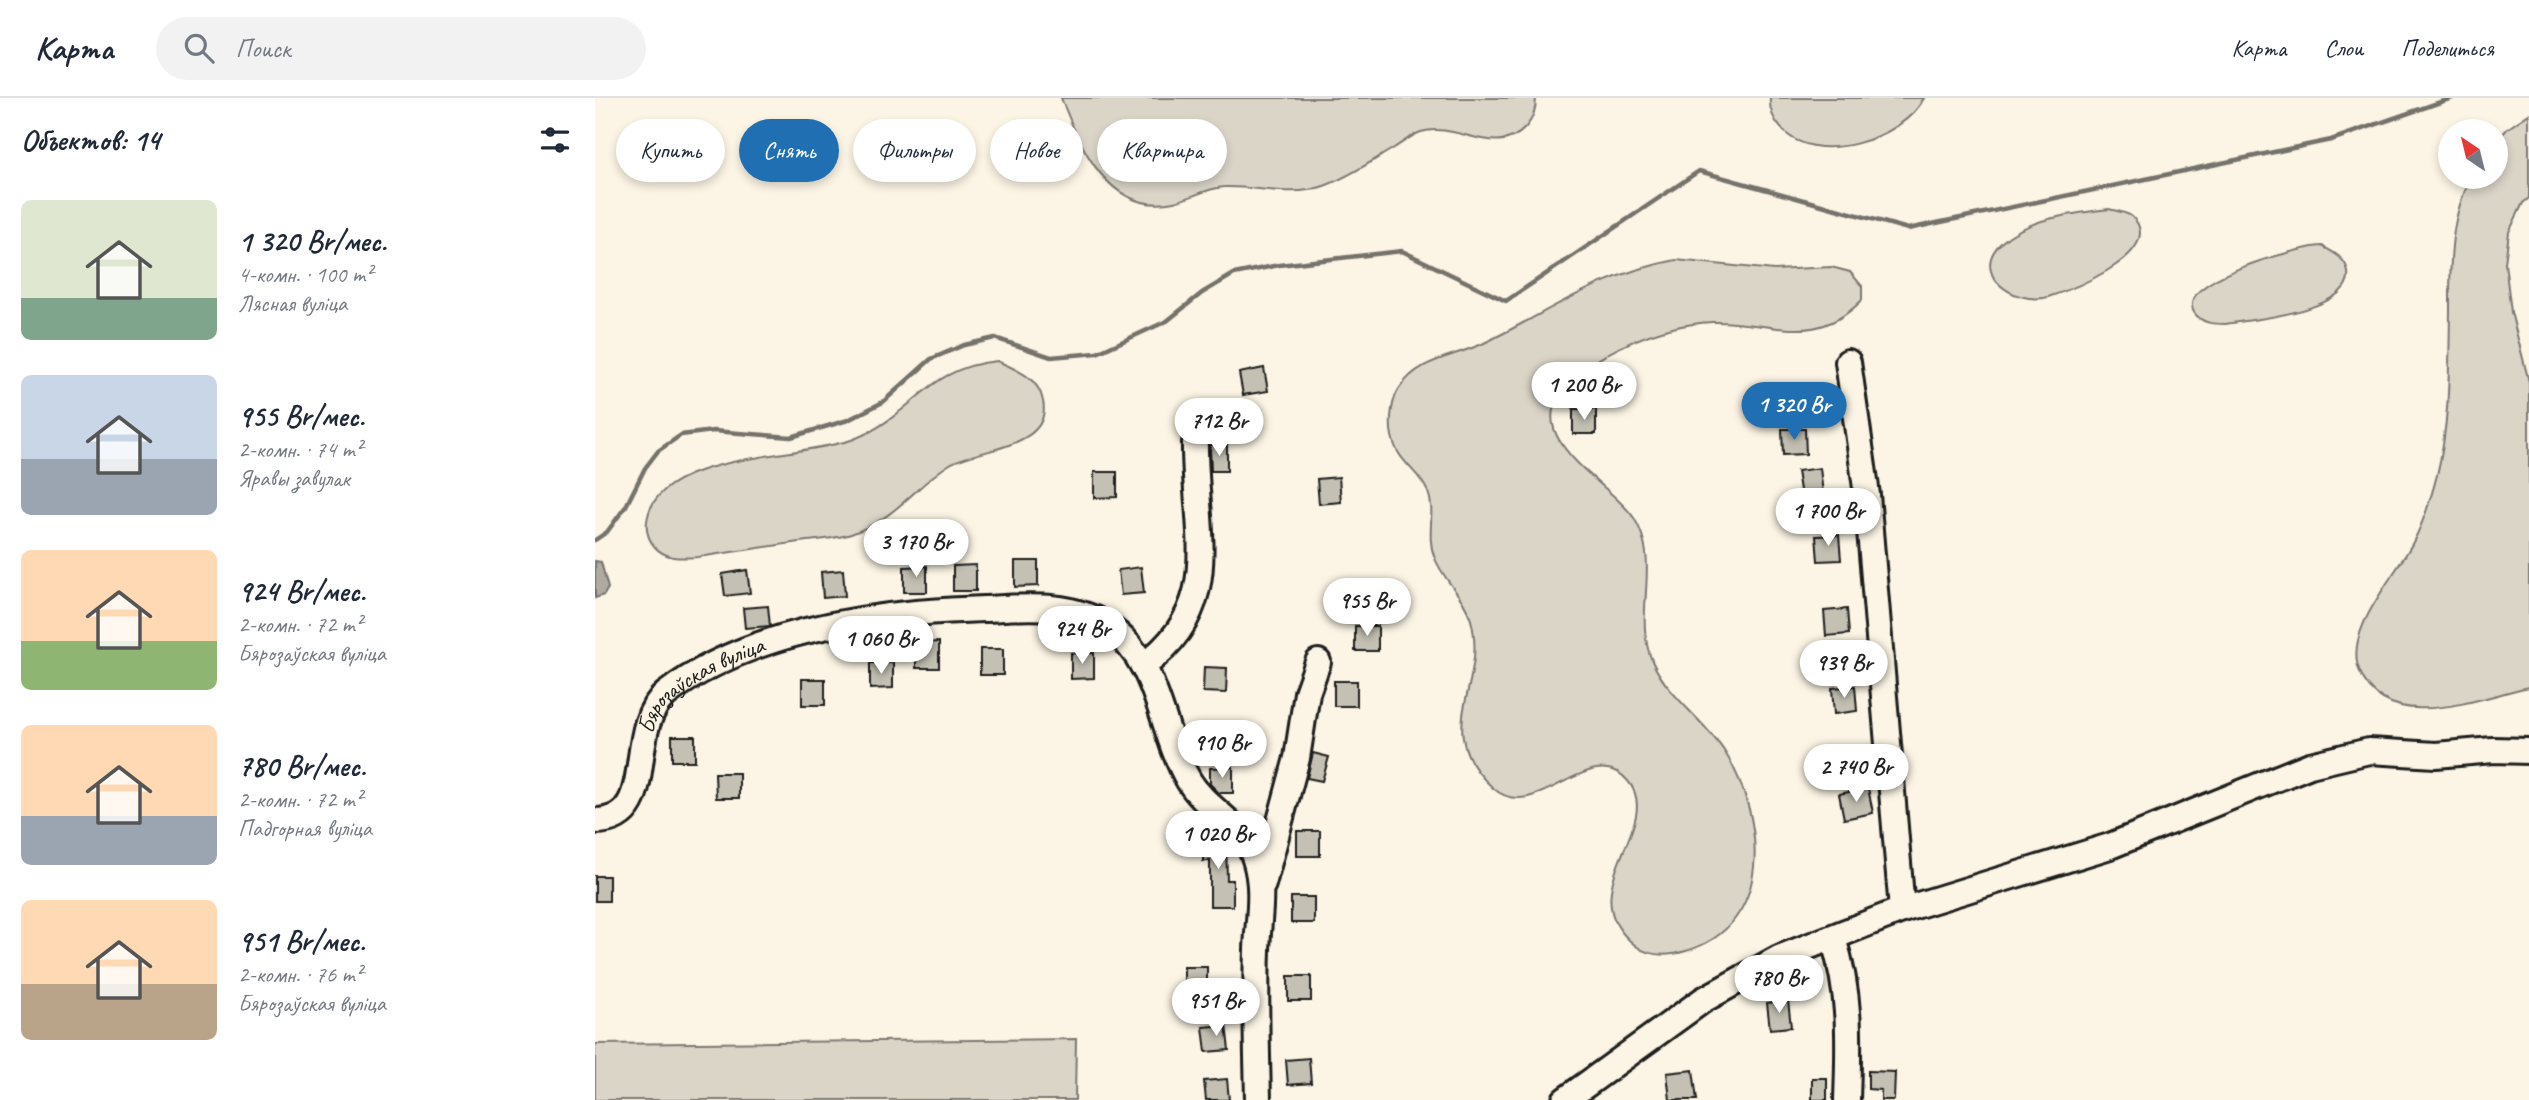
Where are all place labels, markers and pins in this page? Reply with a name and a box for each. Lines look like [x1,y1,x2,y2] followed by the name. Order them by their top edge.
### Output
[1512,362,1656,422] pin: 1 200 Br
[1722,382,1866,442] pin: 1 320 Br
[1162,398,1276,458] pin: 712 Br
[1756,489,1900,548] pin: 1 700 Br
[844,519,988,579] pin: 3 170 Br
[1310,578,1424,638] pin: 955 Br
[1025,606,1139,666] pin: 924 Br
[809,616,953,676] pin: 1 060 Br
[1787,640,1901,700] pin: 939 Br
[1165,720,1279,780] pin: 910 Br
[1784,744,1928,804] pin: 2 740 Br
[1146,812,1290,871] pin: 1 020 Br
[1722,956,1836,1015] pin: 780 Br
[1159,978,1273,1038] pin: 951 Br

